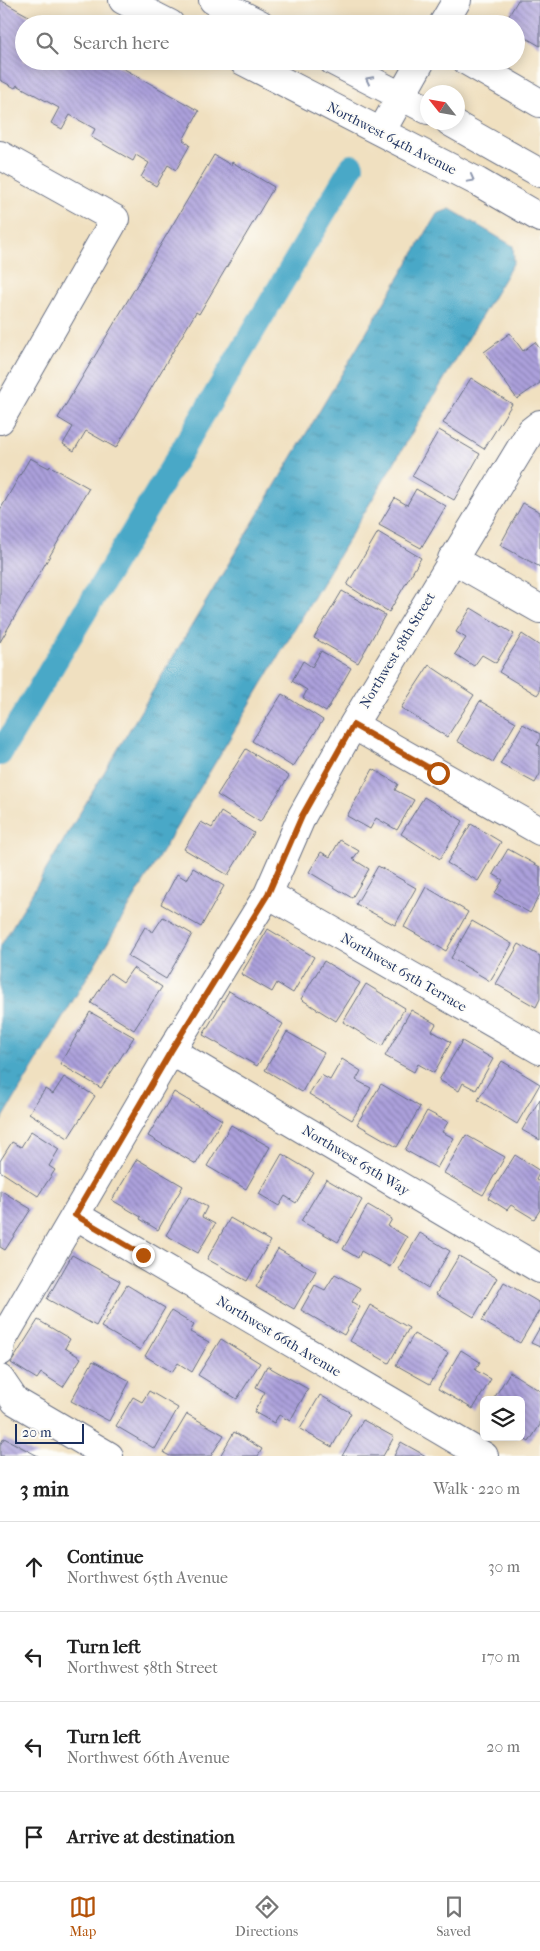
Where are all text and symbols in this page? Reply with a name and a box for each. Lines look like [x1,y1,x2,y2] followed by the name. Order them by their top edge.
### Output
[15,15,525,70] search box
[33,29,61,57] icon: search
[73,32,169,54] text: Search here
[365,76,374,86] one-way arrow
[420,85,465,130] north arrow
[324,98,459,179] street label: Northwest 64th Avenue
[466,173,475,183] one-way arrow
[356,589,439,711] street label: Northwest 58th Street
[427,762,450,785] route start
[338,929,470,1015] street label: Northwest 65th Terrace
[299,1122,413,1199] street label: Northwest 65th Way
[132,1244,155,1267] route end
[213,1292,344,1380] street label: Northwest 66th Avenue
[480,1396,525,1441] map controls
[480,1396,525,1441] button: layers
[15,1421,84,1444] scale bar
[22,1424,52,1441] text: 20 m
[20,1477,69,1501] text: 3 min
[433,1479,520,1498] text: Walk · 220 m
[67,1546,143,1568] text: Continue
[20,1553,48,1581] icon: ahead
[488,1557,520,1576] text: 30 m
[67,1568,228,1587] text: Northwest 65th Avenue
[67,1636,141,1658] text: Turn left
[20,1643,48,1671] icon: left
[481,1647,520,1666] text: 170 m
[67,1658,218,1677] text: Northwest 58th Street
[67,1726,141,1748] text: Turn left
[20,1733,48,1761] icon: left
[486,1737,520,1756] text: 20 m
[67,1748,230,1767] text: Northwest 66th Avenue
[20,1823,48,1851] icon: arrive
[67,1826,235,1848] text: Arrive at destination
[69,1893,97,1940] tab: Map
[235,1893,298,1940] tab: Directions
[436,1893,471,1940] tab: Saved

